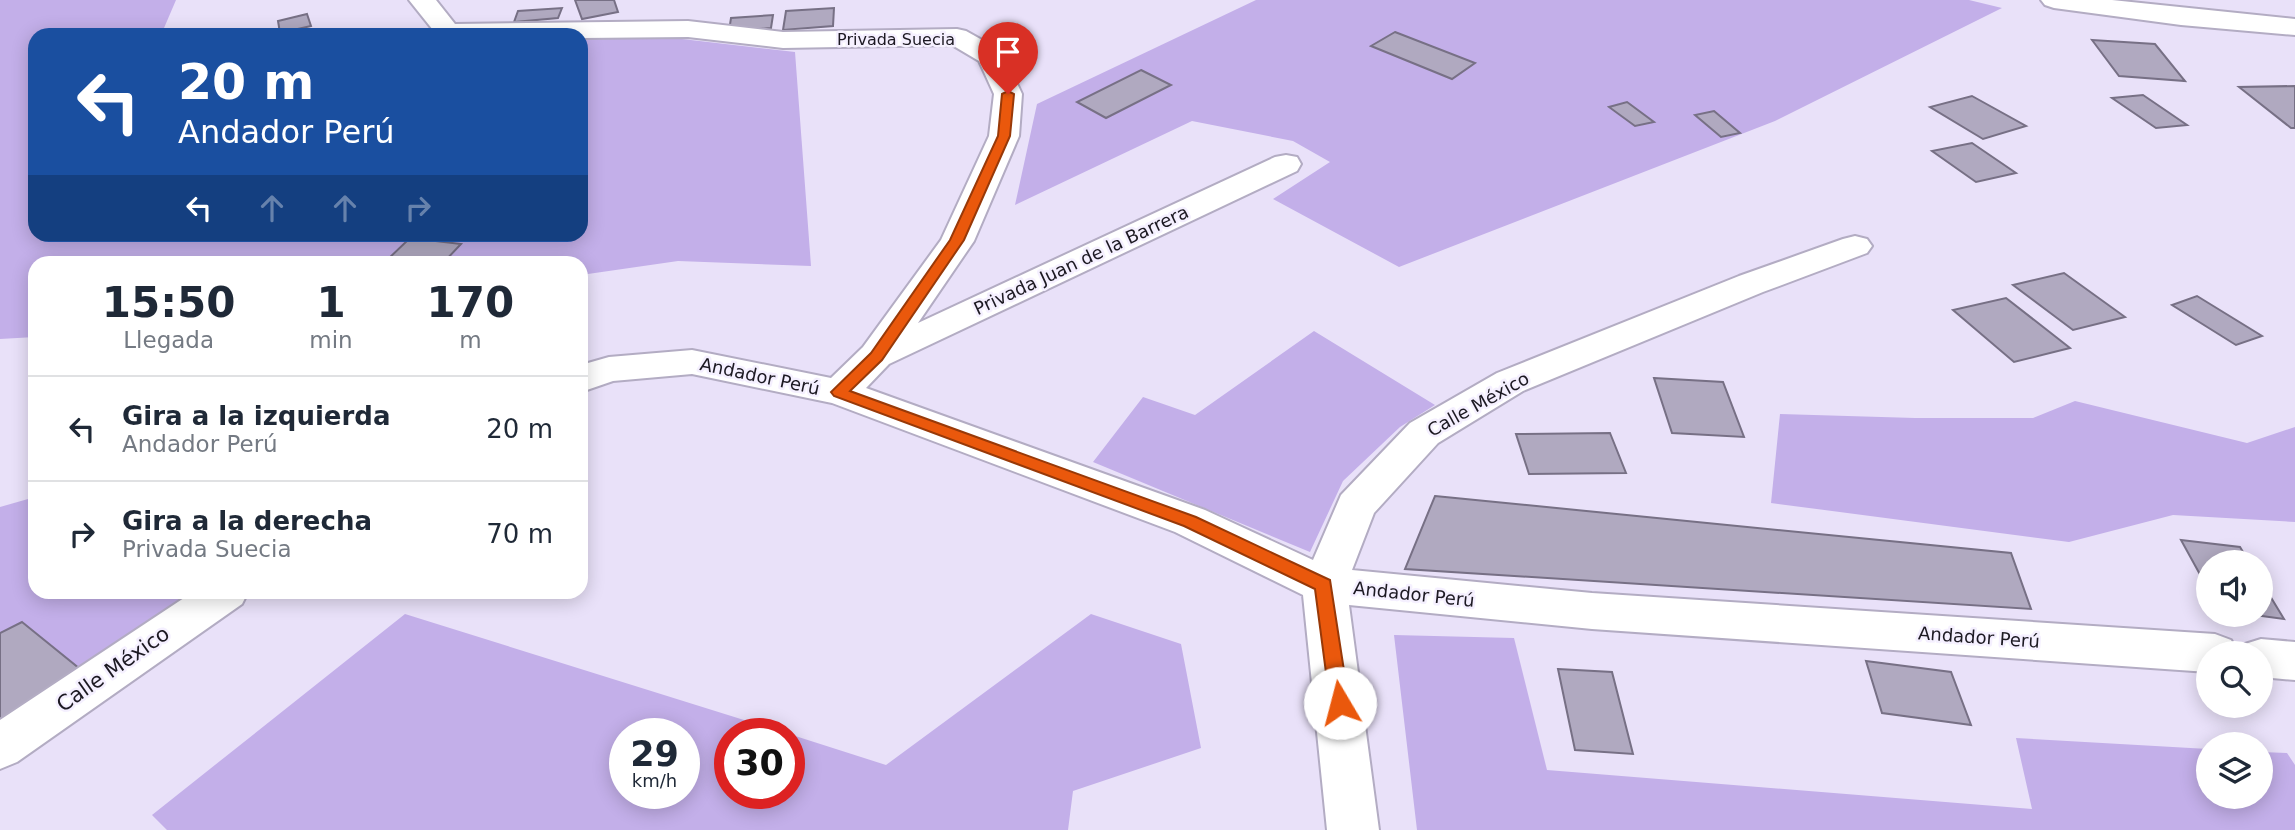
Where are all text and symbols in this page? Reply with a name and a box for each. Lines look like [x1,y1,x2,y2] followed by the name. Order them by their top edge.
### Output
[978,22,1038,94] pin
[837,30,955,49] street label: Privada Suecia
[989,33,1027,71] icon: arrive
[178,54,314,111] text: 20 m
[63,56,154,147] icon: left
[178,113,395,151] text: Andador Perú
[180,189,218,227] icon: left
[253,189,291,227] icon: ahead
[326,189,364,227] icon: ahead
[399,189,437,227] icon: right
[970,201,1192,319] street label: Privada Juan de la Barrera
[102,278,236,327] text: 15:50
[316,278,346,327] text: 1
[427,278,514,327] text: 170
[123,327,214,353] text: Llegada
[309,327,353,353] text: min
[459,327,482,353] text: m
[698,353,822,399] street label: Andador Perú
[1423,367,1533,441] street label: Calle México
[122,401,390,431] text: Gira a la izquierda
[63,410,101,448] icon: left
[486,414,553,444] text: 20 m
[122,431,278,457] text: Andador Perú
[122,506,372,536] text: Gira a la derecha
[63,515,101,553] icon: right
[486,519,553,549] text: 70 m
[122,536,291,562] text: Privada Suecia
[2196,550,2273,809] map controls
[2196,550,2273,627] button: sound
[1352,577,1476,611] street label: Andador Perú
[52,621,174,717] street label: Calle México
[1917,622,2041,652] street label: Andador Perú
[2196,641,2273,718] button: search
[1303,666,1377,740] position arrow
[714,718,805,809] speed limit sign: 30
[2196,732,2273,809] button: layers
[630,734,679,774] text: 29
[632,770,677,791] text: km/h

